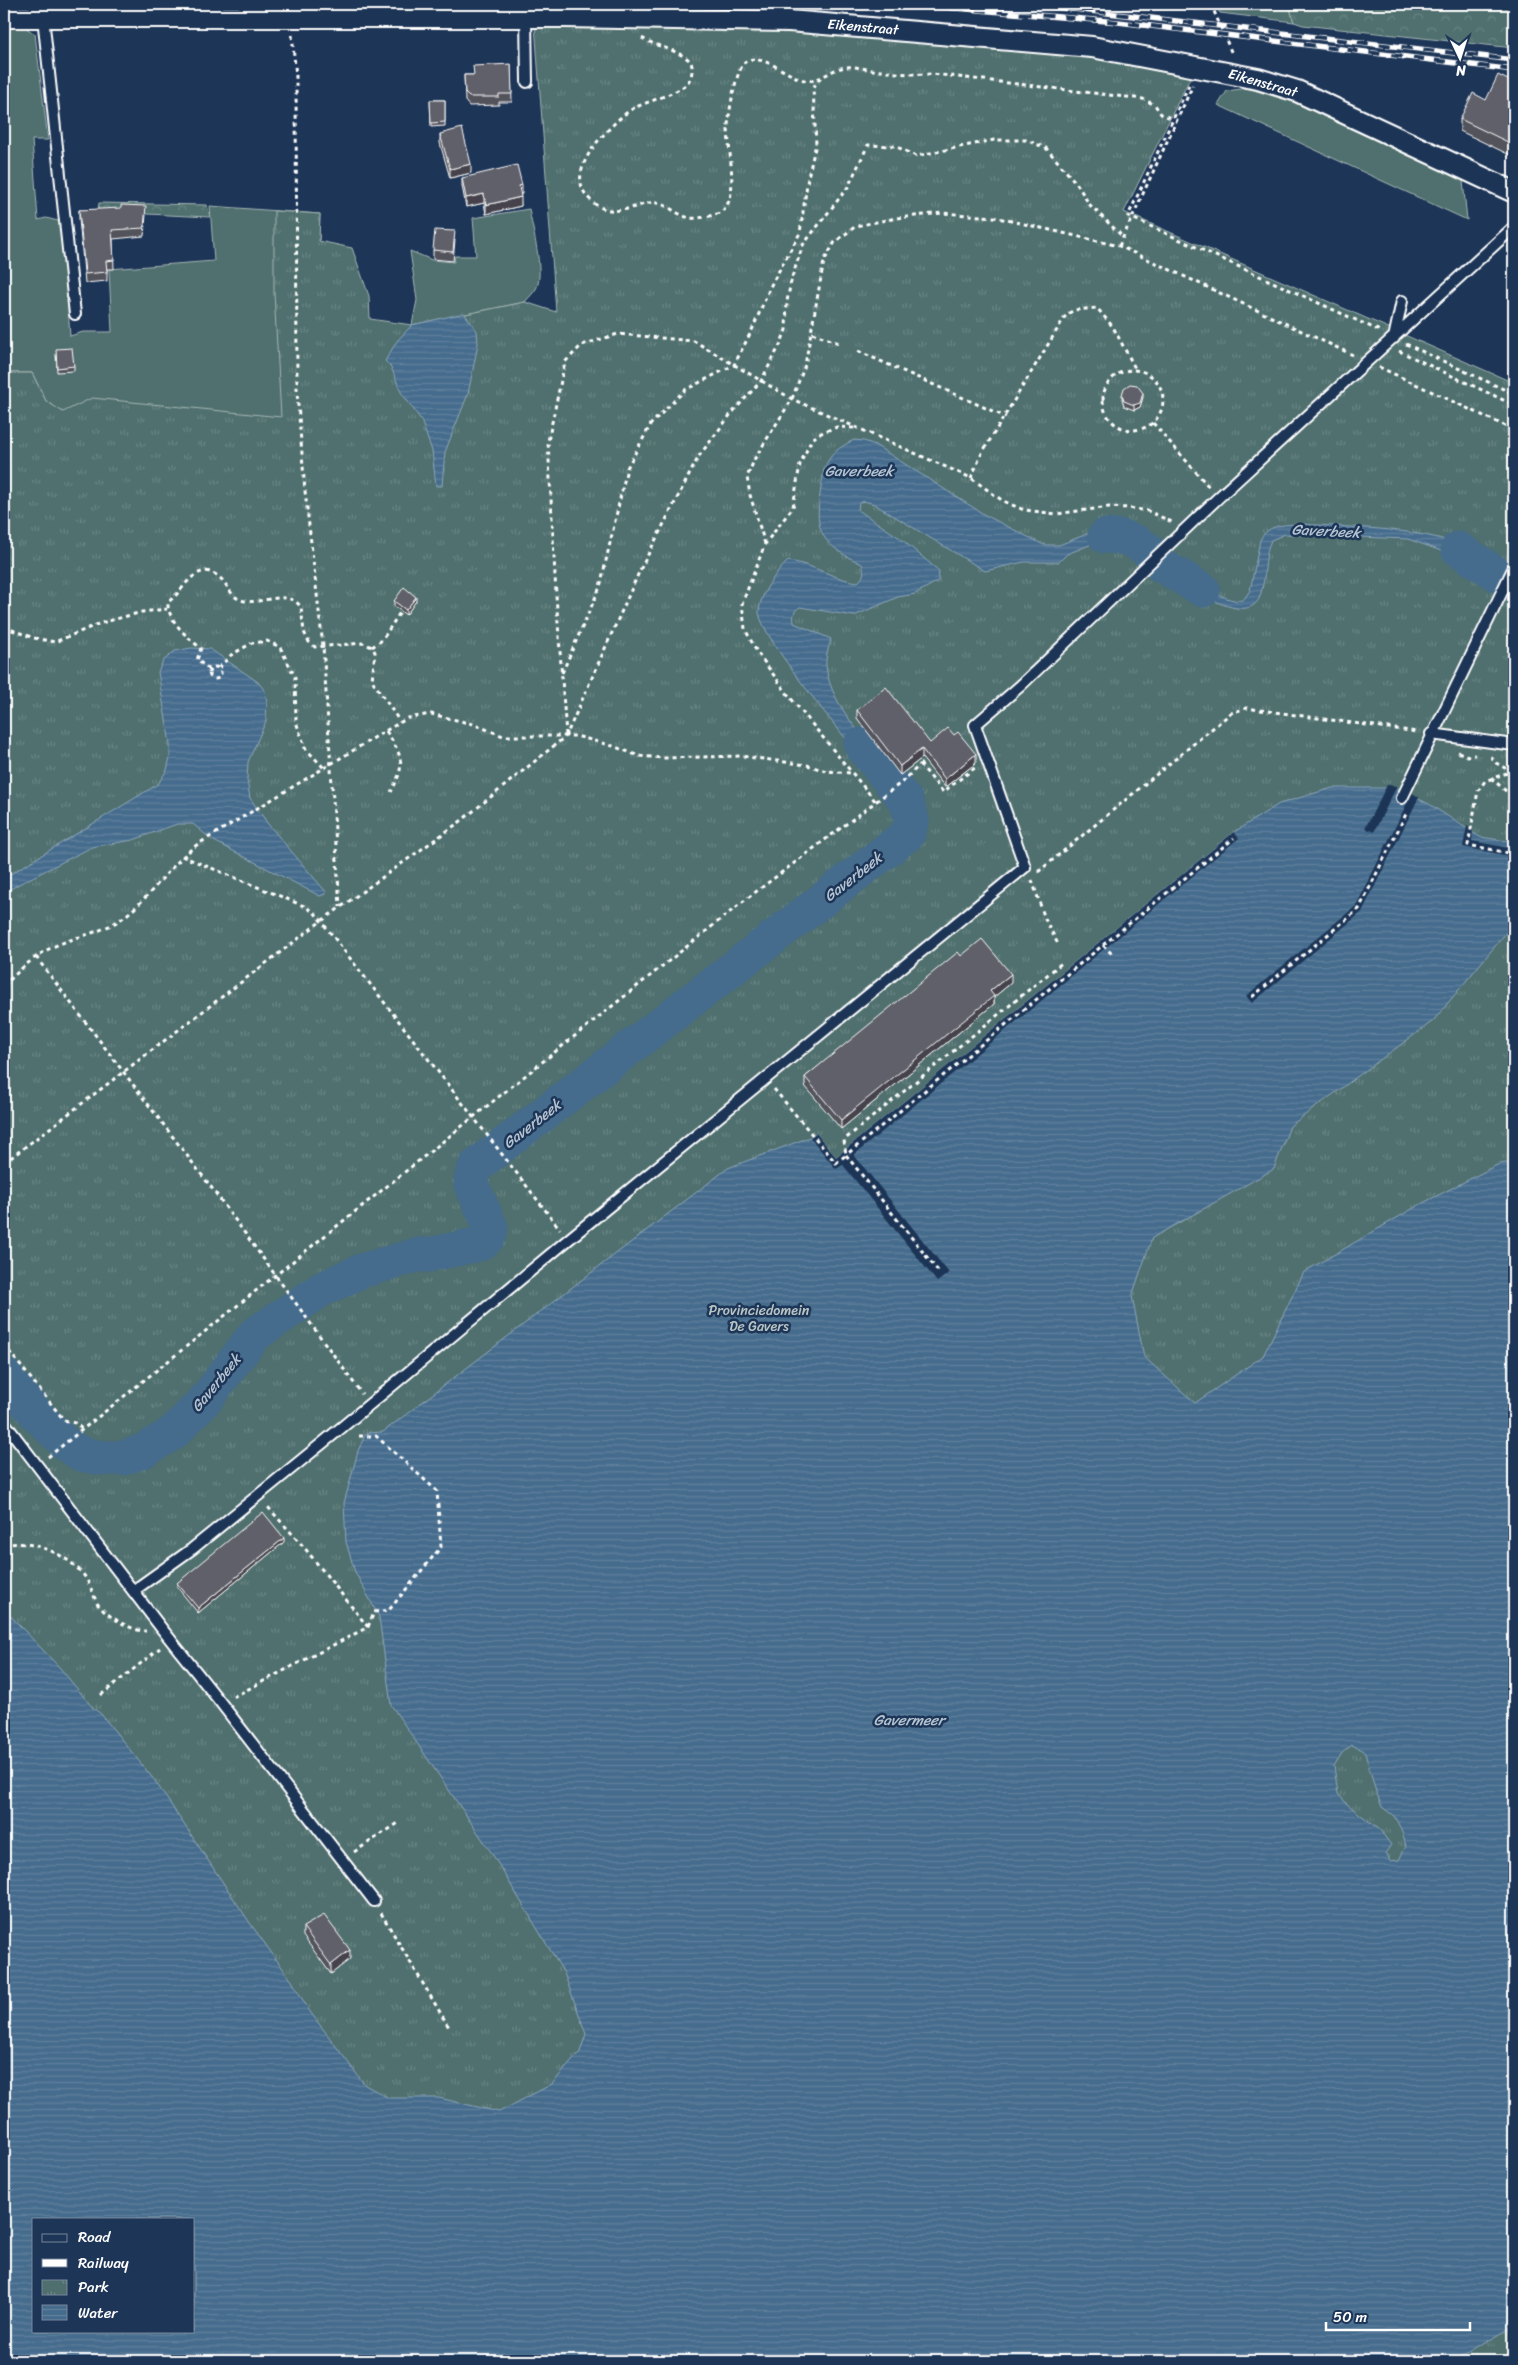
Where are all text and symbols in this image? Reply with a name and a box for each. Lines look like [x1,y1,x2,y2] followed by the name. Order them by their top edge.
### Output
[826,11,901,43] street label: Eikenstraat
[1436,32,1486,82] north arrow
[1455,58,1468,83] text: N
[1225,61,1302,105] street label: Eikenstraat
[825,458,895,484] water label: Gaverbeek
[1291,516,1363,546] water label: Gaverbeek
[818,844,890,908] water label: Gaverbeek
[497,1091,569,1155] water label: Gaverbeek
[709,1298,810,1339] park label: Provinciedomein De Gavers
[184,1347,249,1418] water label: Gaverbeek
[874,1707,947,1733] water label: Gavermeer
[32,2218,195,2332] legend
[78,2224,111,2250] text: Road
[78,2250,129,2276] text: Railway
[78,2274,109,2300] text: Park
[78,2300,118,2326] text: Water
[1326,2300,1469,2332] scale bar
[1333,2304,1368,2330] text: 50 m

